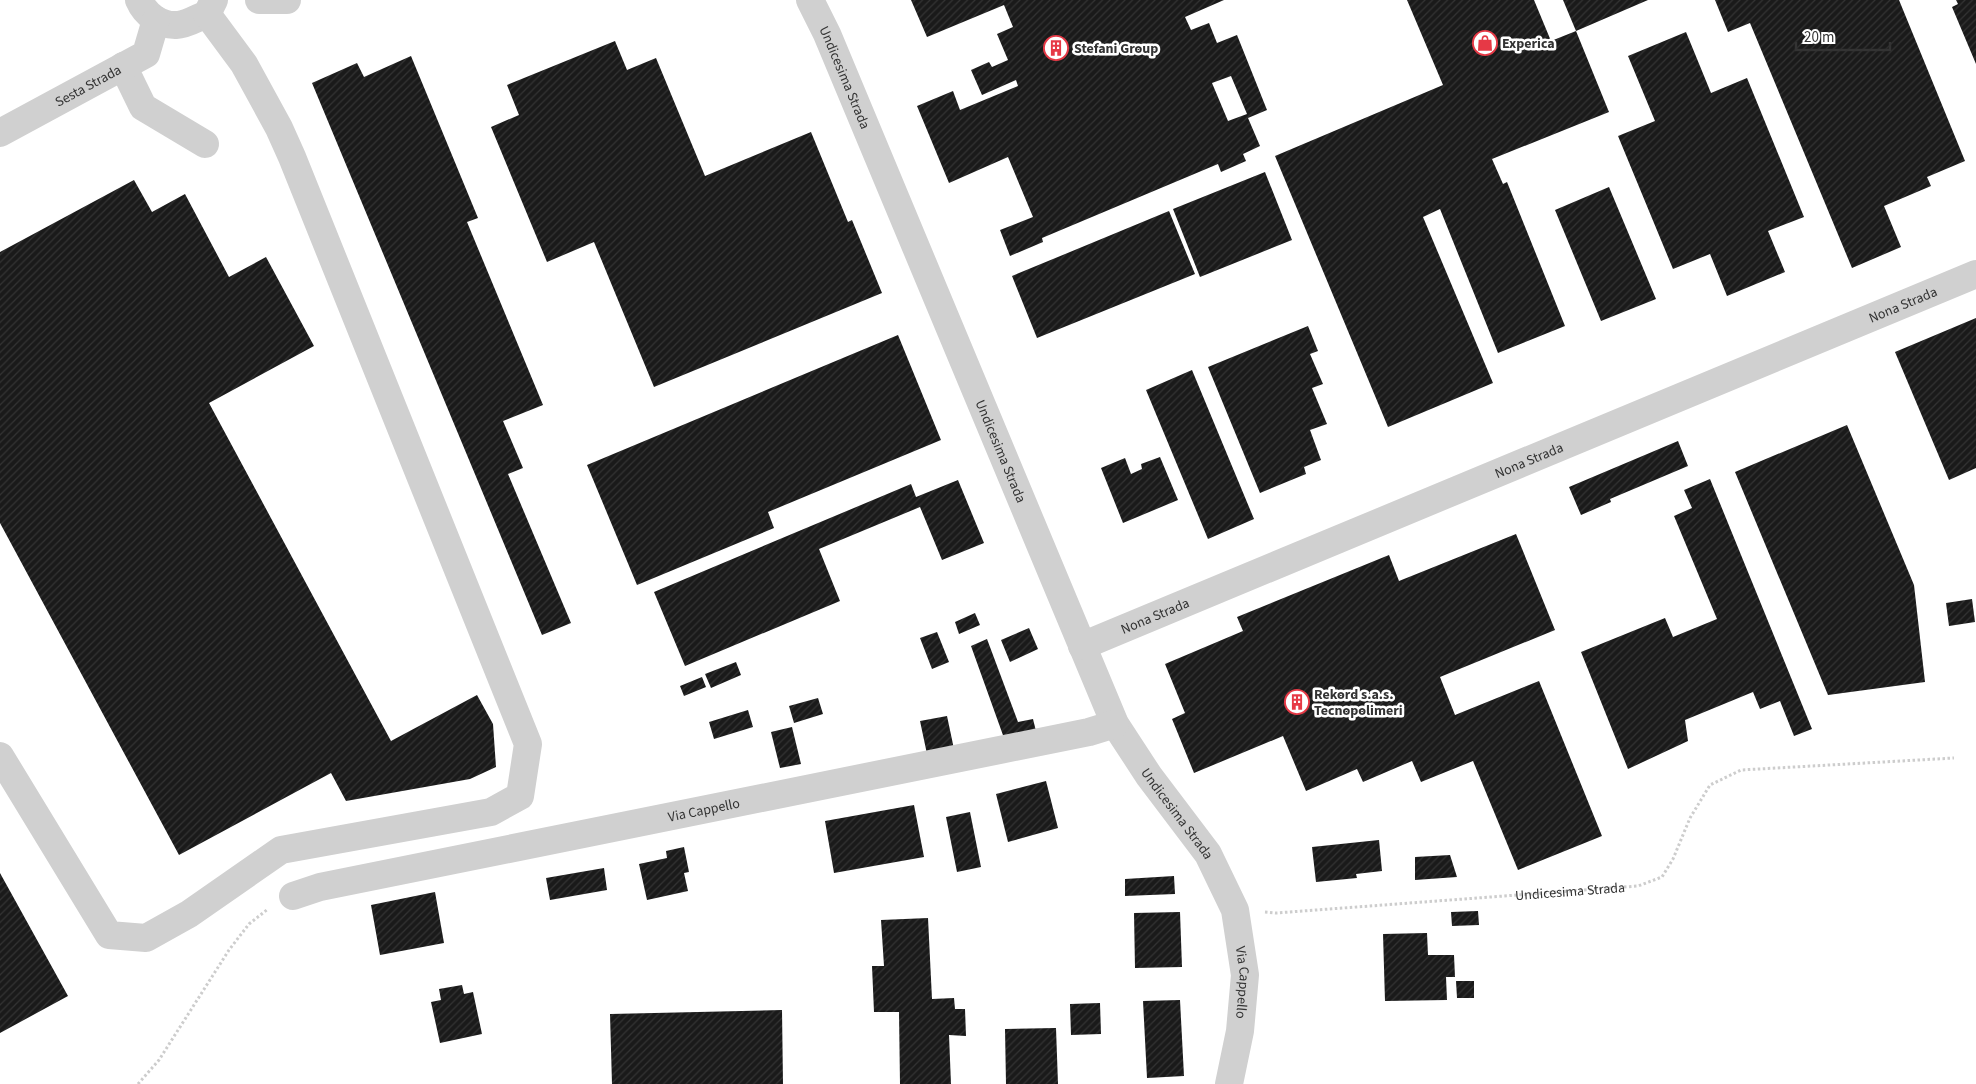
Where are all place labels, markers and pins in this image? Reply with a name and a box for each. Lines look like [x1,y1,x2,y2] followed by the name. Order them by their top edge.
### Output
[1472,30,1498,56] shop icon: Experica
[1502,34,1555,54] place label: Experica
[1043,35,1069,61] building icon: Stefani Group
[1074,39,1158,59] place label: Stefani Group
[1314,685,1403,721] place label: Rekord s.a.s. Tecnopolimeri
[1284,689,1310,715] building icon: Rekord s.a.s. Tecnopolimeri

